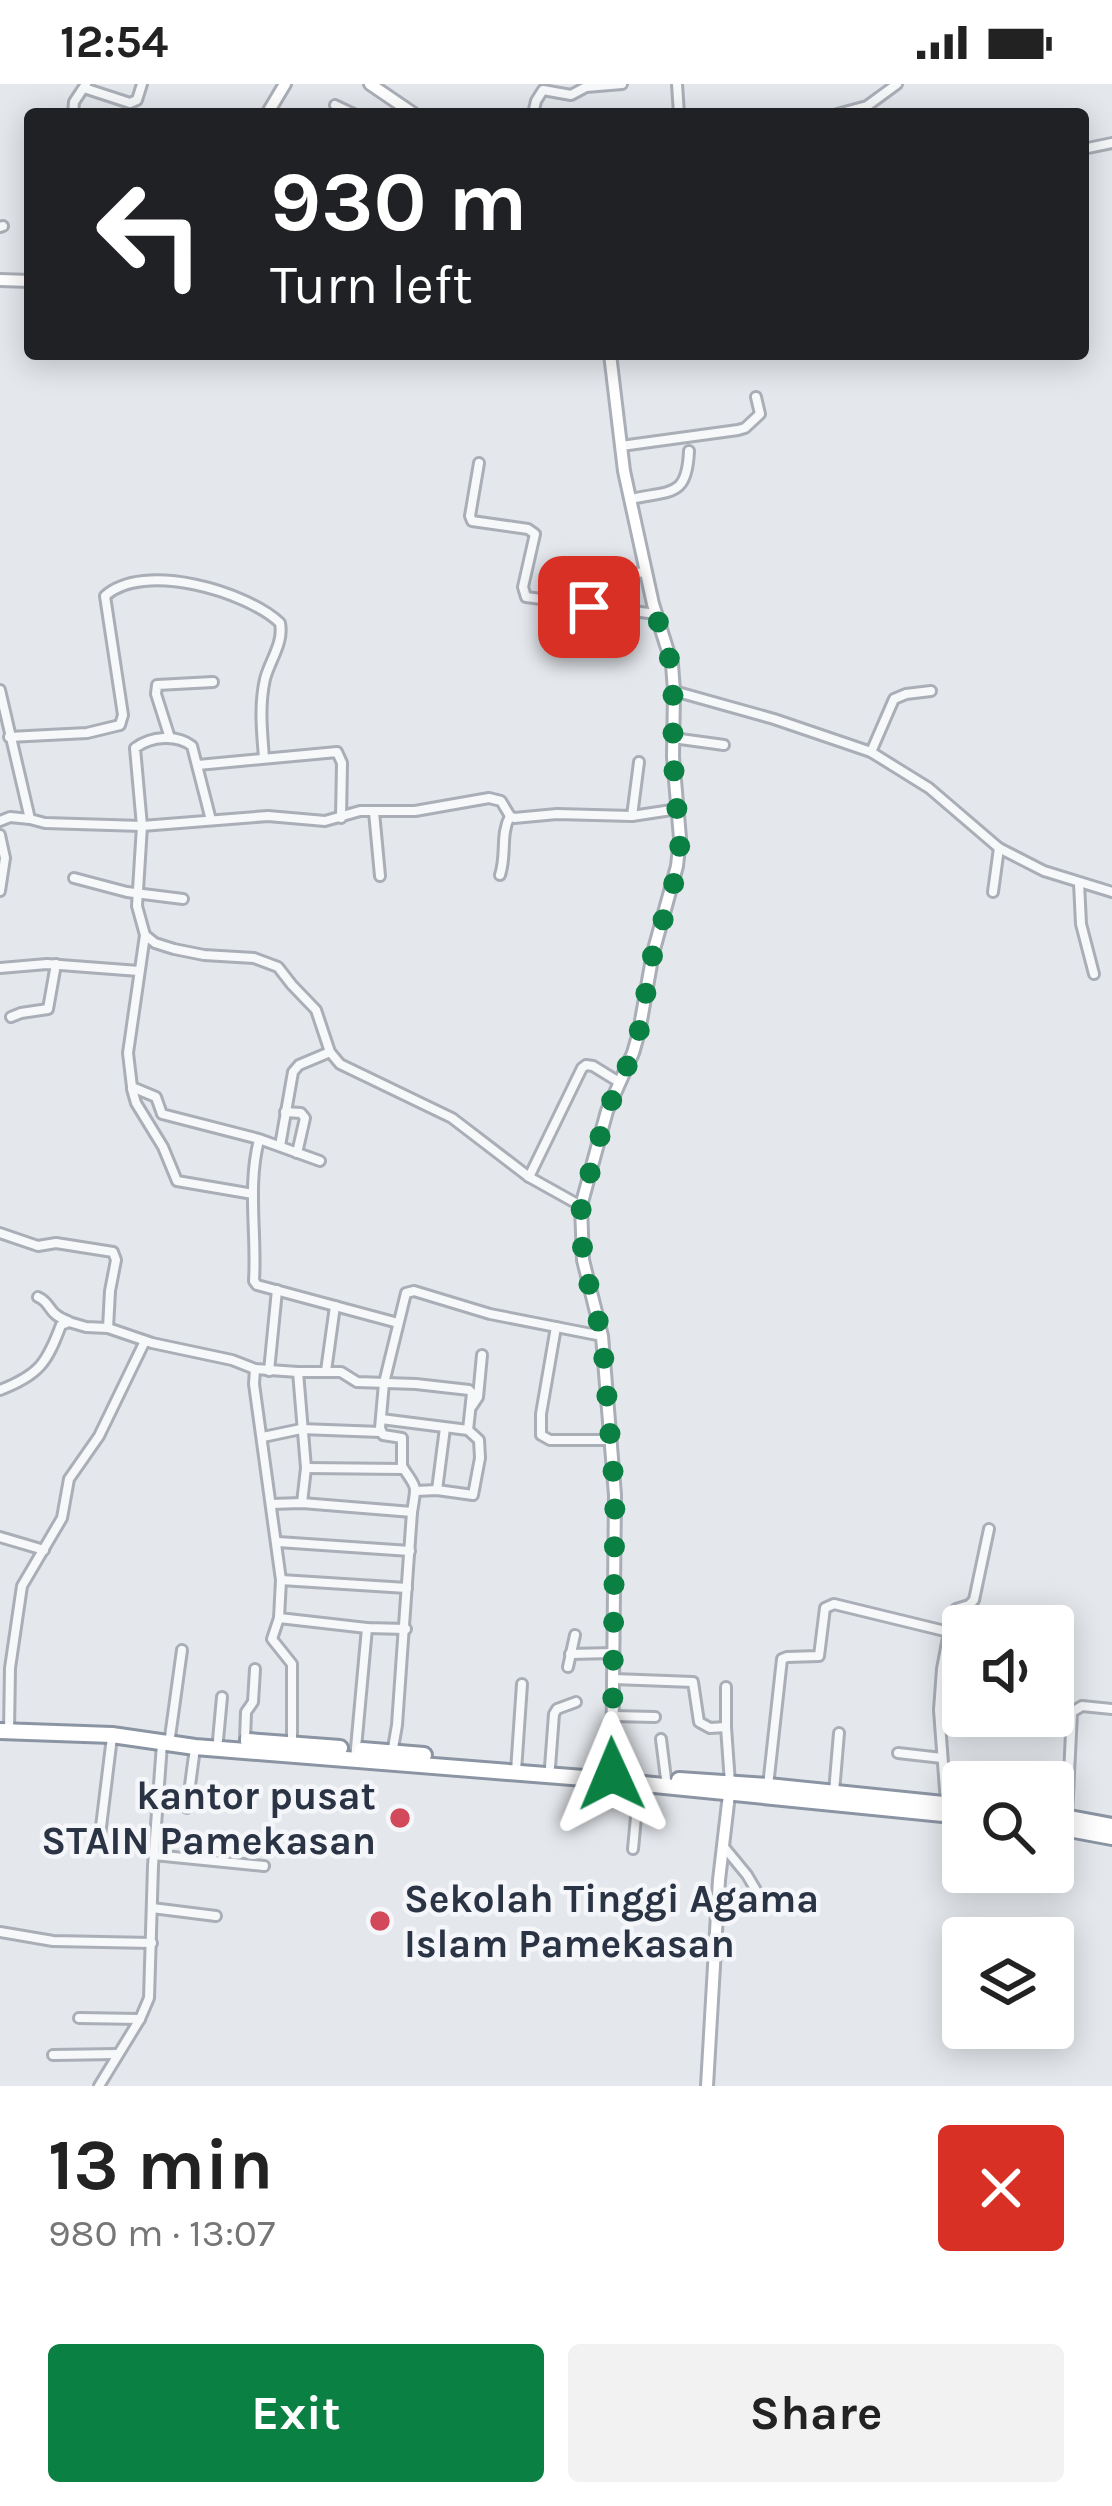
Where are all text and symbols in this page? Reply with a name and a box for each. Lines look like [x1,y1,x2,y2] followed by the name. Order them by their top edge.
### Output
[60,16,168,68] text: 12:54
[270,153,528,251] text: 930 m
[72,156,228,312] icon: left
[270,253,473,317] text: Turn left
[538,556,640,658] pin
[556,574,622,640] icon: arrive
[942,1605,1074,2049] map controls
[942,1605,1074,1737] button: sound
[549,1711,675,1837] position arrow
[942,1761,1074,1893] button: search
[41,1773,376,1864] place label: kantor pusat STAIN Pamekasan
[387,1805,413,1831] marker: kantor pusat STAIN Pamekasan
[404,1876,819,1967] place label: Sekolah Tinggi Agama Islam Pamekasan
[367,1908,393,1934] marker: Sekolah Tinggi Agama Islam Pamekasan
[942,1917,1074,2049] button: layers
[48,2123,273,2207] text: 13 min
[938,2125,1064,2251] button: close
[48,2210,275,2256] text: 980 m · 13:07
[48,2344,544,2482] button: Exit
[568,2344,1064,2482] button: Share

